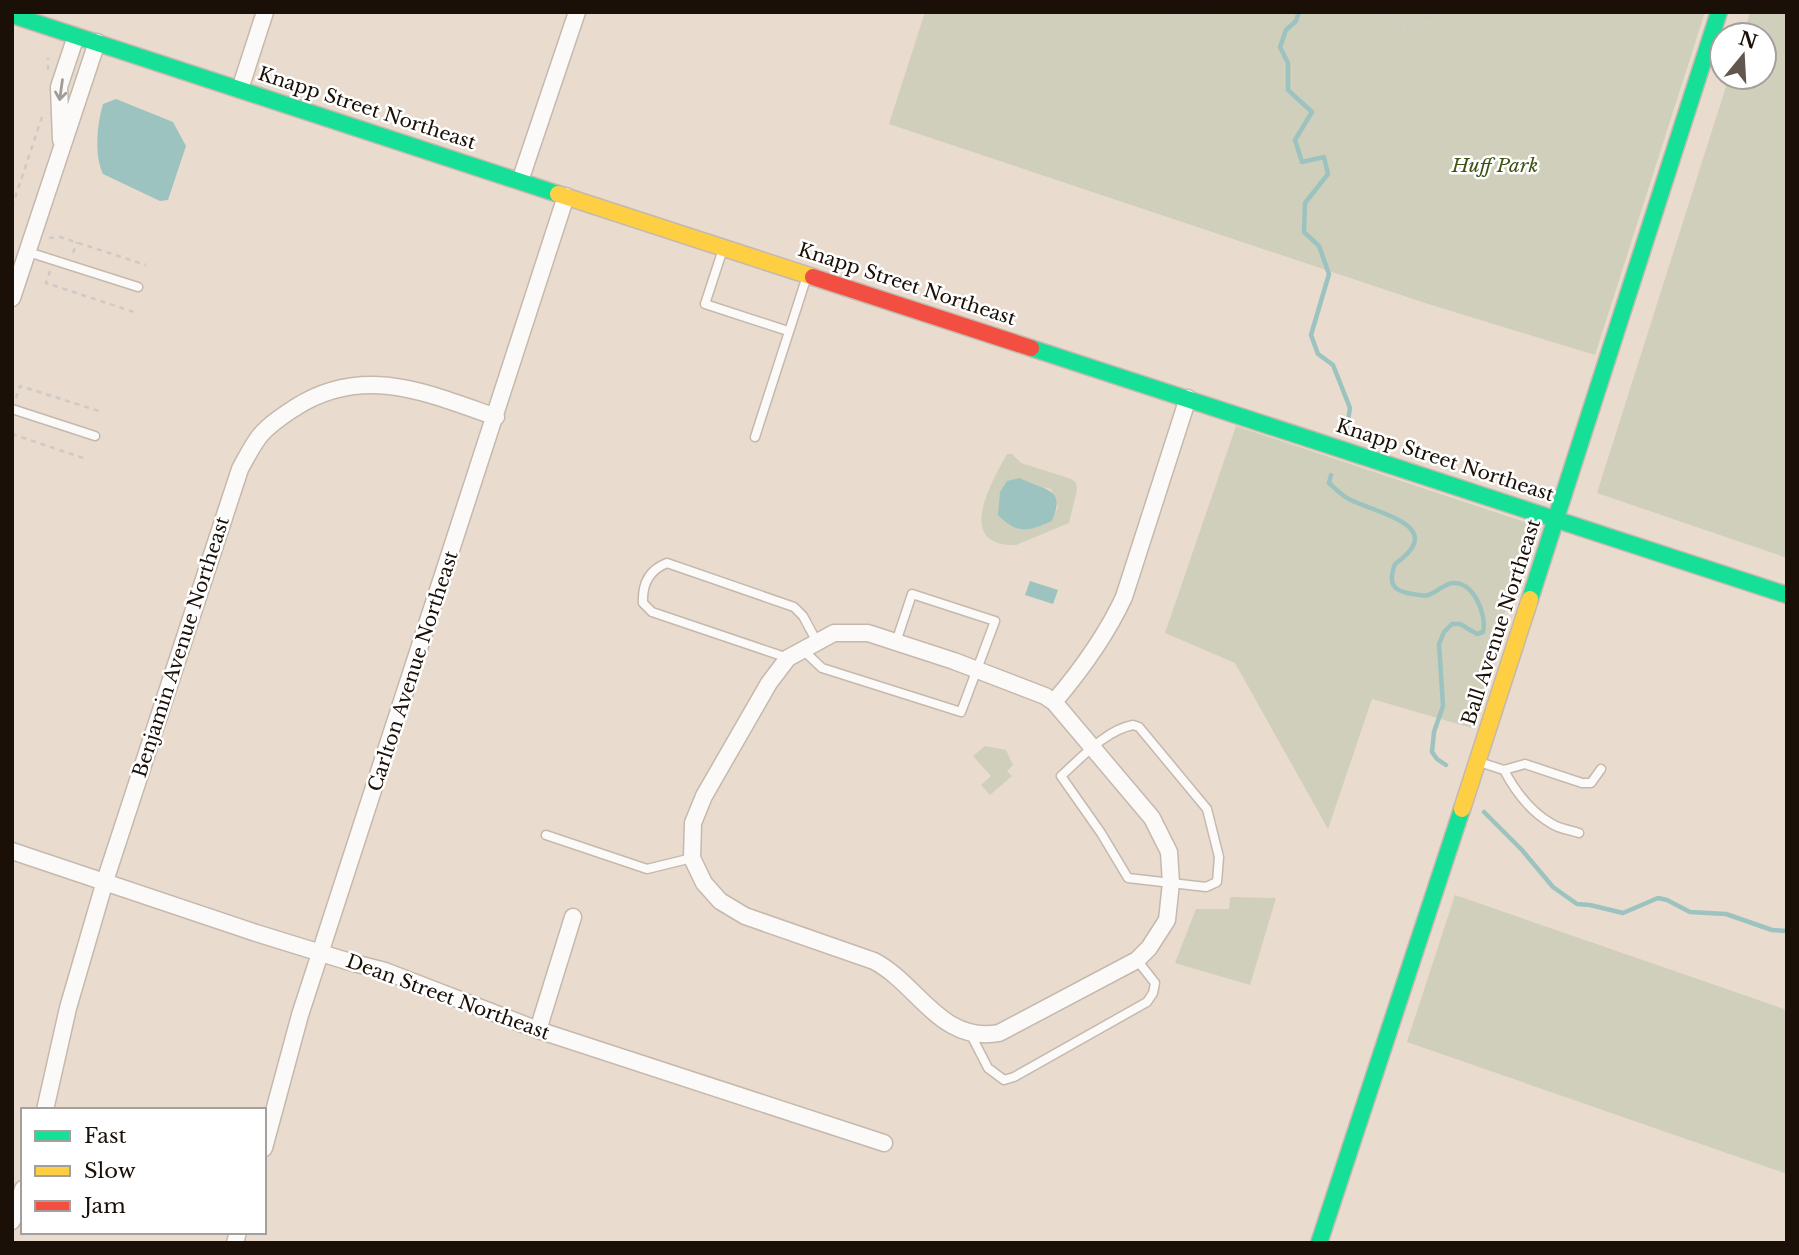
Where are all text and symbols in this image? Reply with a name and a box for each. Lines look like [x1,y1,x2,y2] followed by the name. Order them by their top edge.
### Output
[1708,21,1778,91] north arrow
[1736,27,1760,54] text: N
[255,62,480,154] street label: Knapp Street Northeast
[54,78,67,101] one-way arrow
[1451,154,1538,177] park label: Huff Park
[795,238,1020,330] street label: Knapp Street Northeast
[1333,414,1558,506] street label: Knapp Street Northeast
[128,513,234,780] street label: Benjamin Avenue Northeast
[1457,515,1545,728] street label: Ball Avenue Northeast
[363,547,463,794] street label: Carlton Avenue Northeast
[343,949,554,1045] street label: Dean Street Northeast
[21,1108,266,1234] legend
[84,1123,126,1149] text: Fast
[84,1158,136,1184] text: Slow
[81,1193,126,1219] text: Jam

